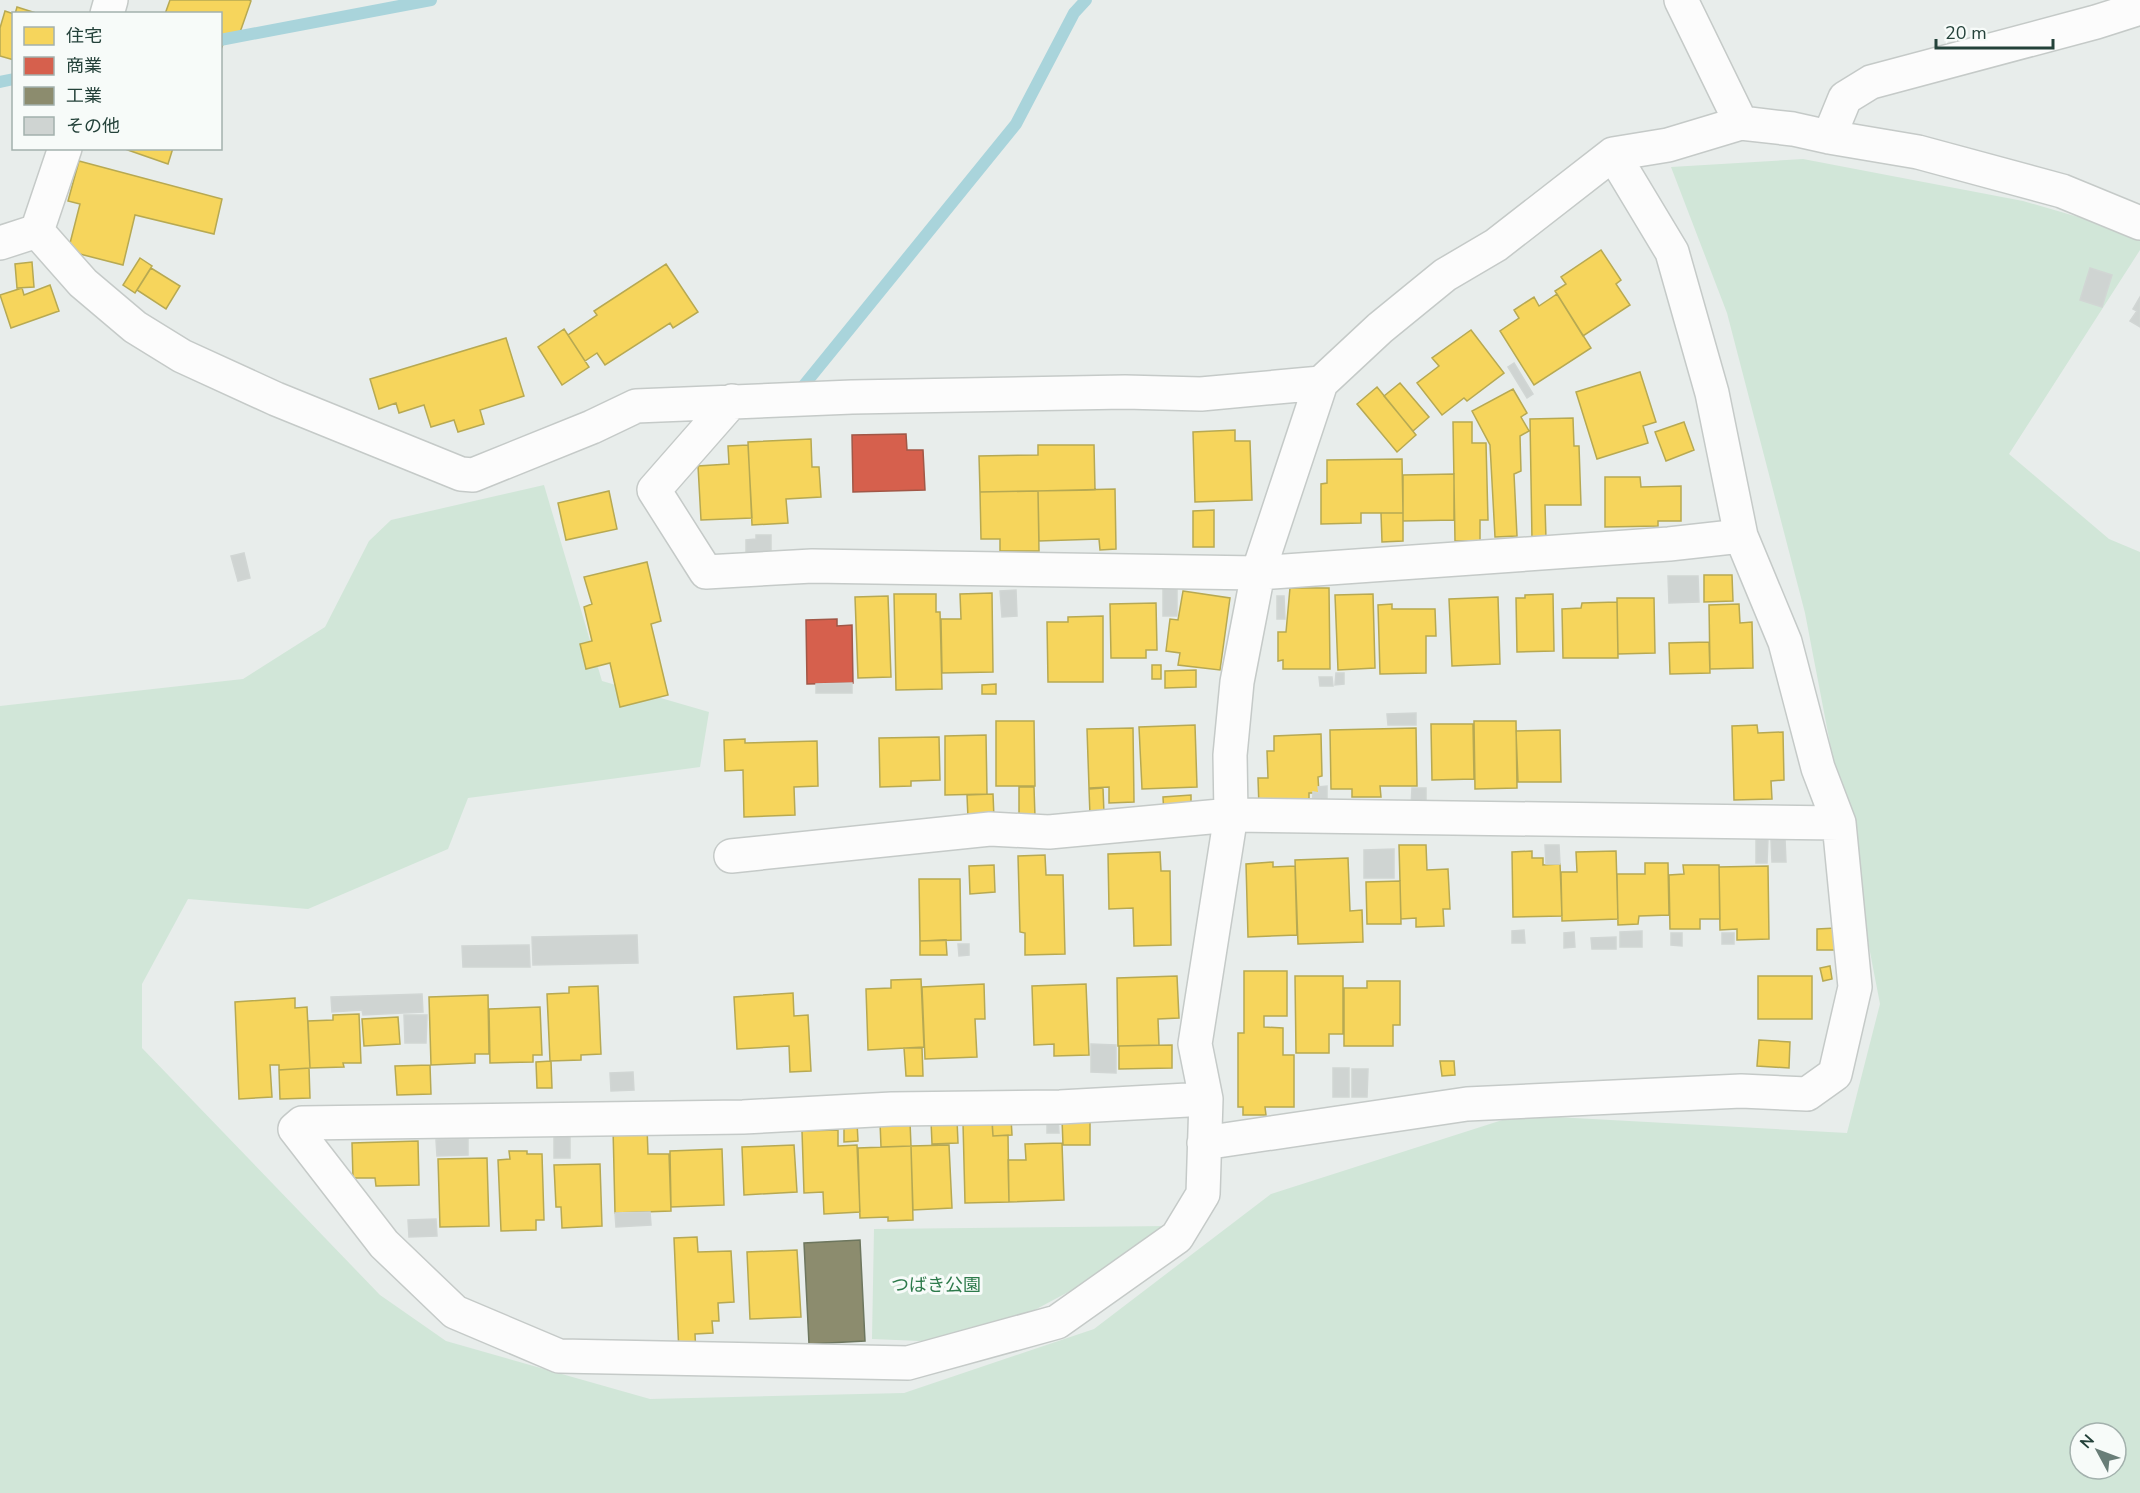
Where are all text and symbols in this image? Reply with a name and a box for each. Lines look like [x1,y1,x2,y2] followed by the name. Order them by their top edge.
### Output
[12,12,222,150] legend
[1936,12,2053,50] scale bar
[1945,21,1987,45] text: 20 m
[66,24,102,48] text: 住宅
[66,54,102,78] text: 商業
[66,84,102,108] text: 工業
[66,114,120,138] text: その他
[891,1273,981,1297] park label: つばき公園
[2068,1421,2128,1481] north arrow
[2075,1430,2100,1454] text: N

